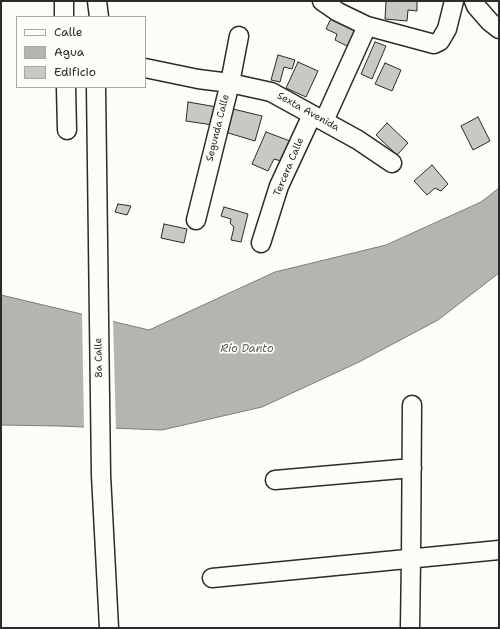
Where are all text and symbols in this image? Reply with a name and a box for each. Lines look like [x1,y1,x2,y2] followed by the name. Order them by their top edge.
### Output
[16,16,146,88] legend
[54,24,83,40] text: Calle
[54,44,84,60] text: Agua
[54,64,96,80] text: Edificio
[275,90,341,134] street label: Sexta Avenida
[204,93,232,163] street label: Segunda Calle
[271,136,307,198] street label: Tercera Calle
[93,338,105,378] street label: 8a Calle
[220,342,274,356] water label: Río Danto

